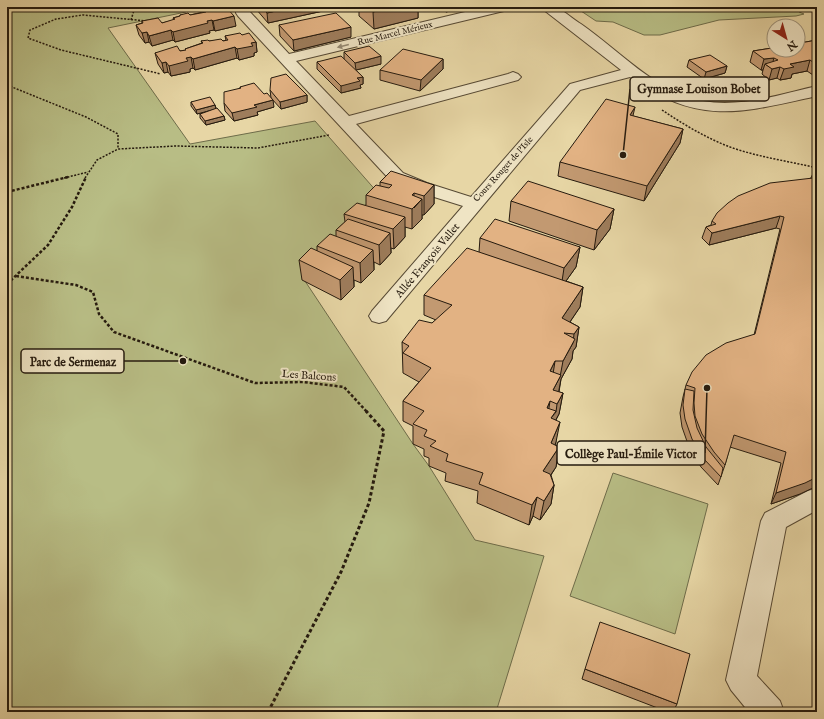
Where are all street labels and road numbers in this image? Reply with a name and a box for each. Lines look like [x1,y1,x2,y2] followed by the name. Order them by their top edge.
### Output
[356,19,434,48] street label: Rue Marcel Mérieux
[471,134,536,204] street label: Cours Rouget de l'Isle
[392,220,463,302] street label: Allée François Vallet
[281,367,337,385] street label: Les Balcons

